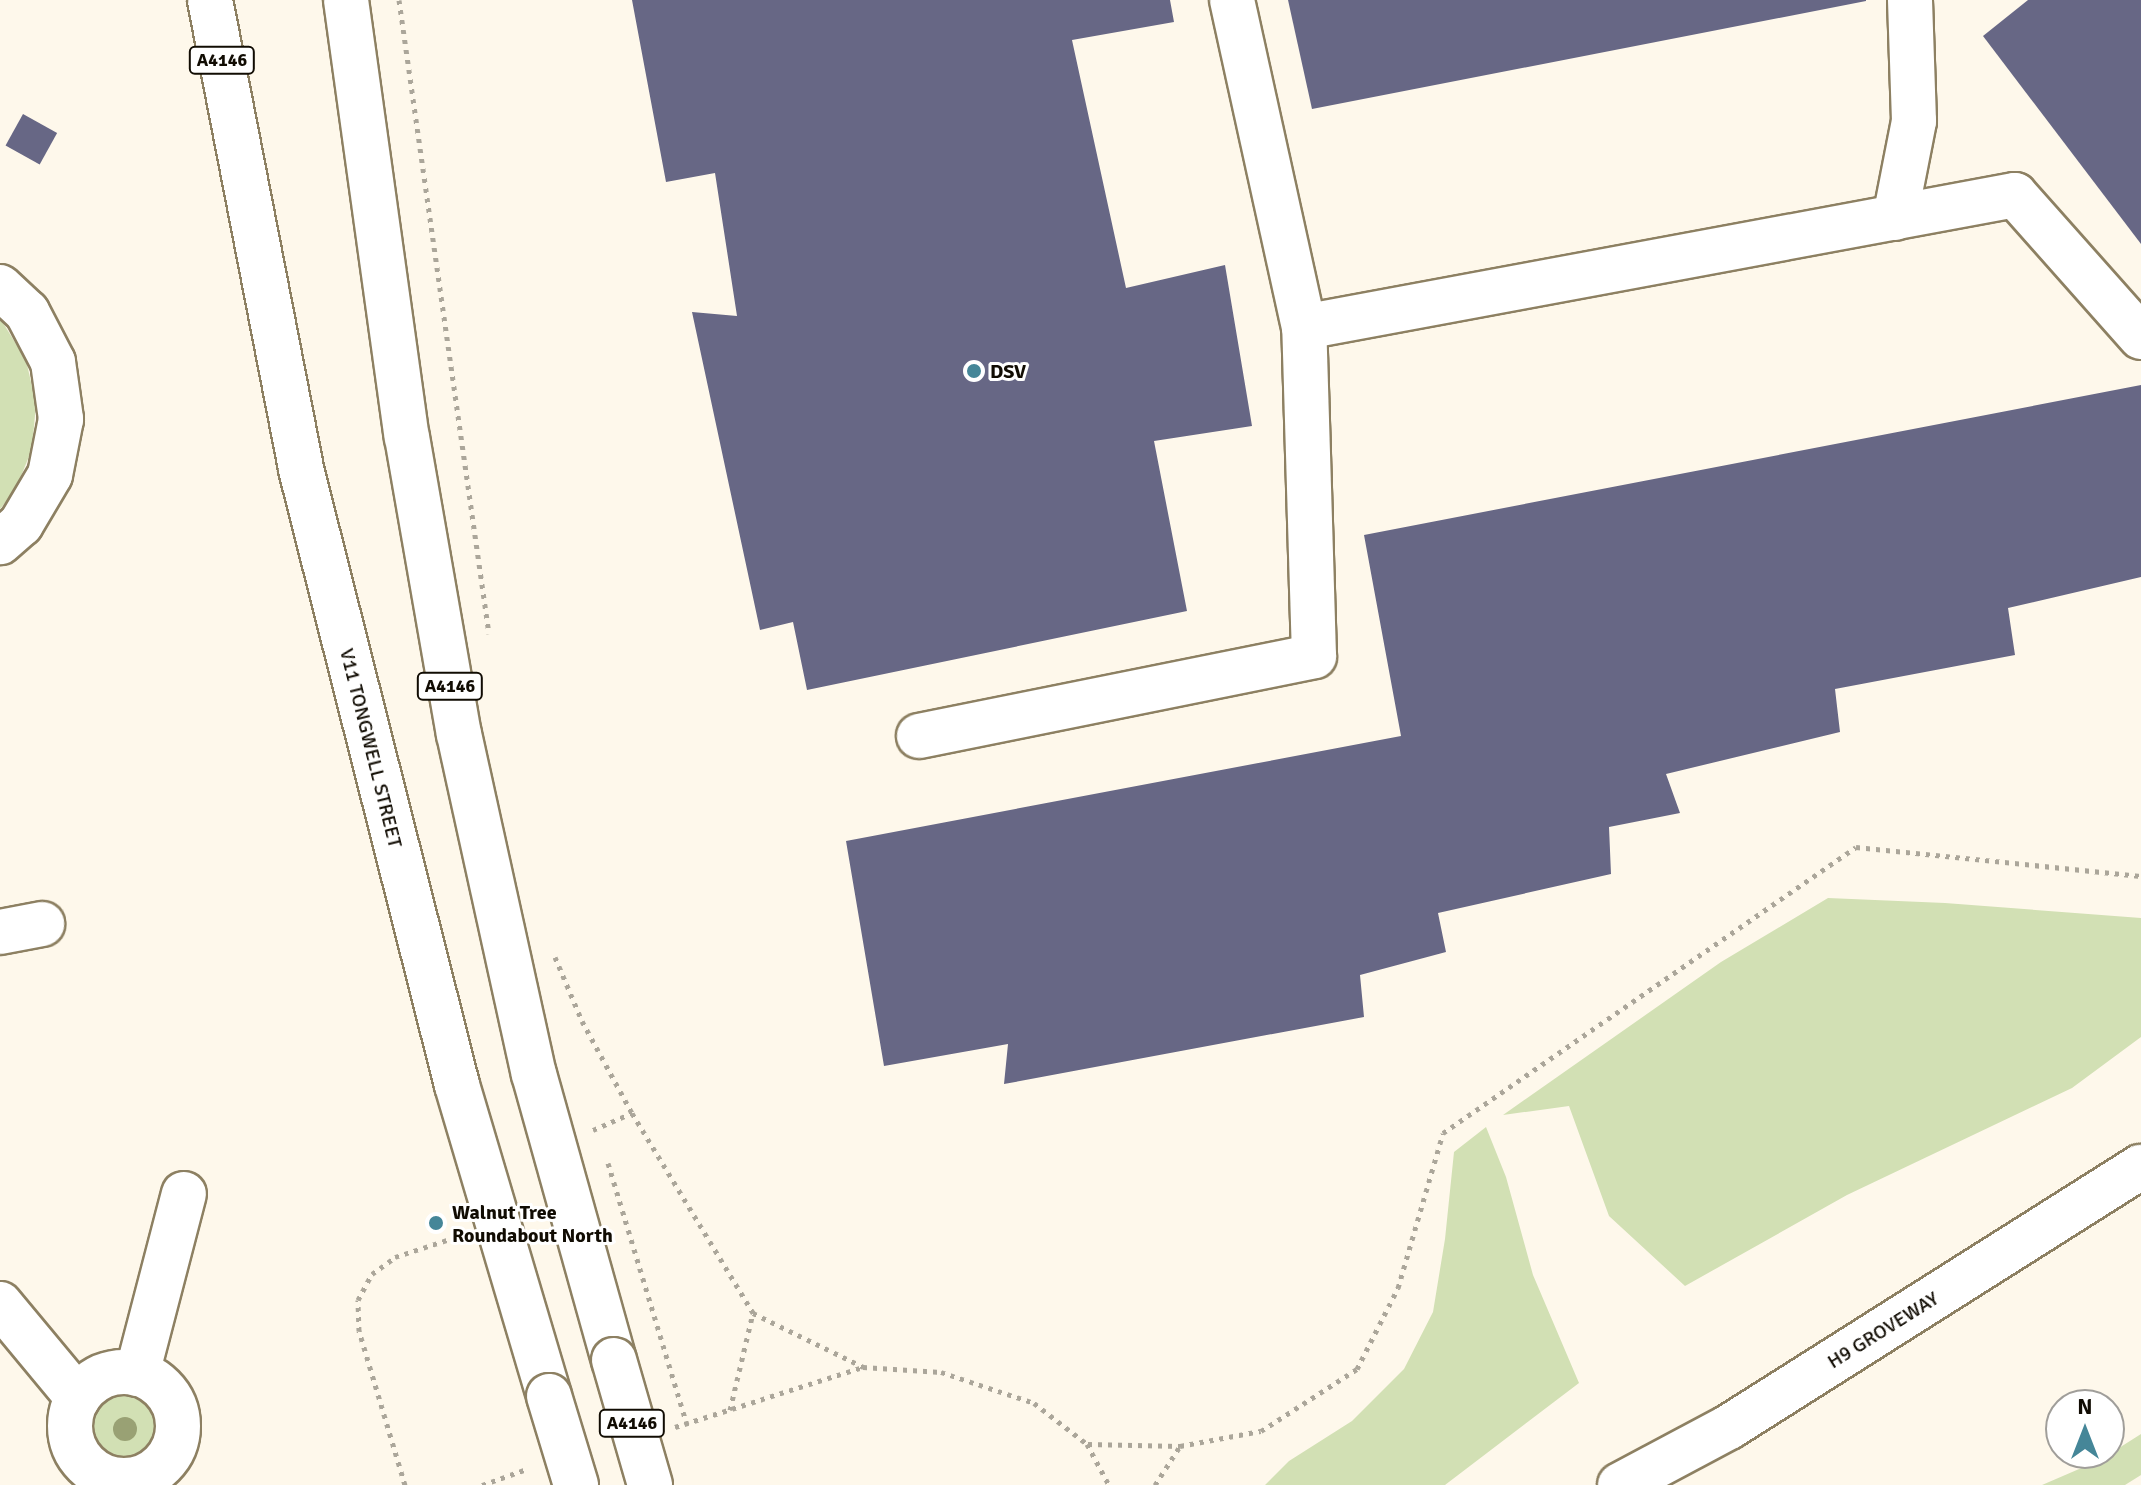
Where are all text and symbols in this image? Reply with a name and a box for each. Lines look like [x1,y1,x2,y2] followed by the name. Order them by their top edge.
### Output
[188,46,256,74] road number: A4146
[990,359,1026,383] place label: DSV
[965,362,983,380] marker: DSV
[335,646,407,850] street label: V11 TONGWELL STREET
[416,672,484,700] road number: A4146
[452,1200,613,1247] place label: Walnut Tree Roundabout North
[427,1214,445,1232] marker: Walnut Tree Roundabout North
[1823,1286,1943,1374] street label: H9 GROVEWAY
[2045,1389,2125,1469] north arrow
[2077,1393,2093,1420] text: N
[598,1409,666,1437] road number: A4146

